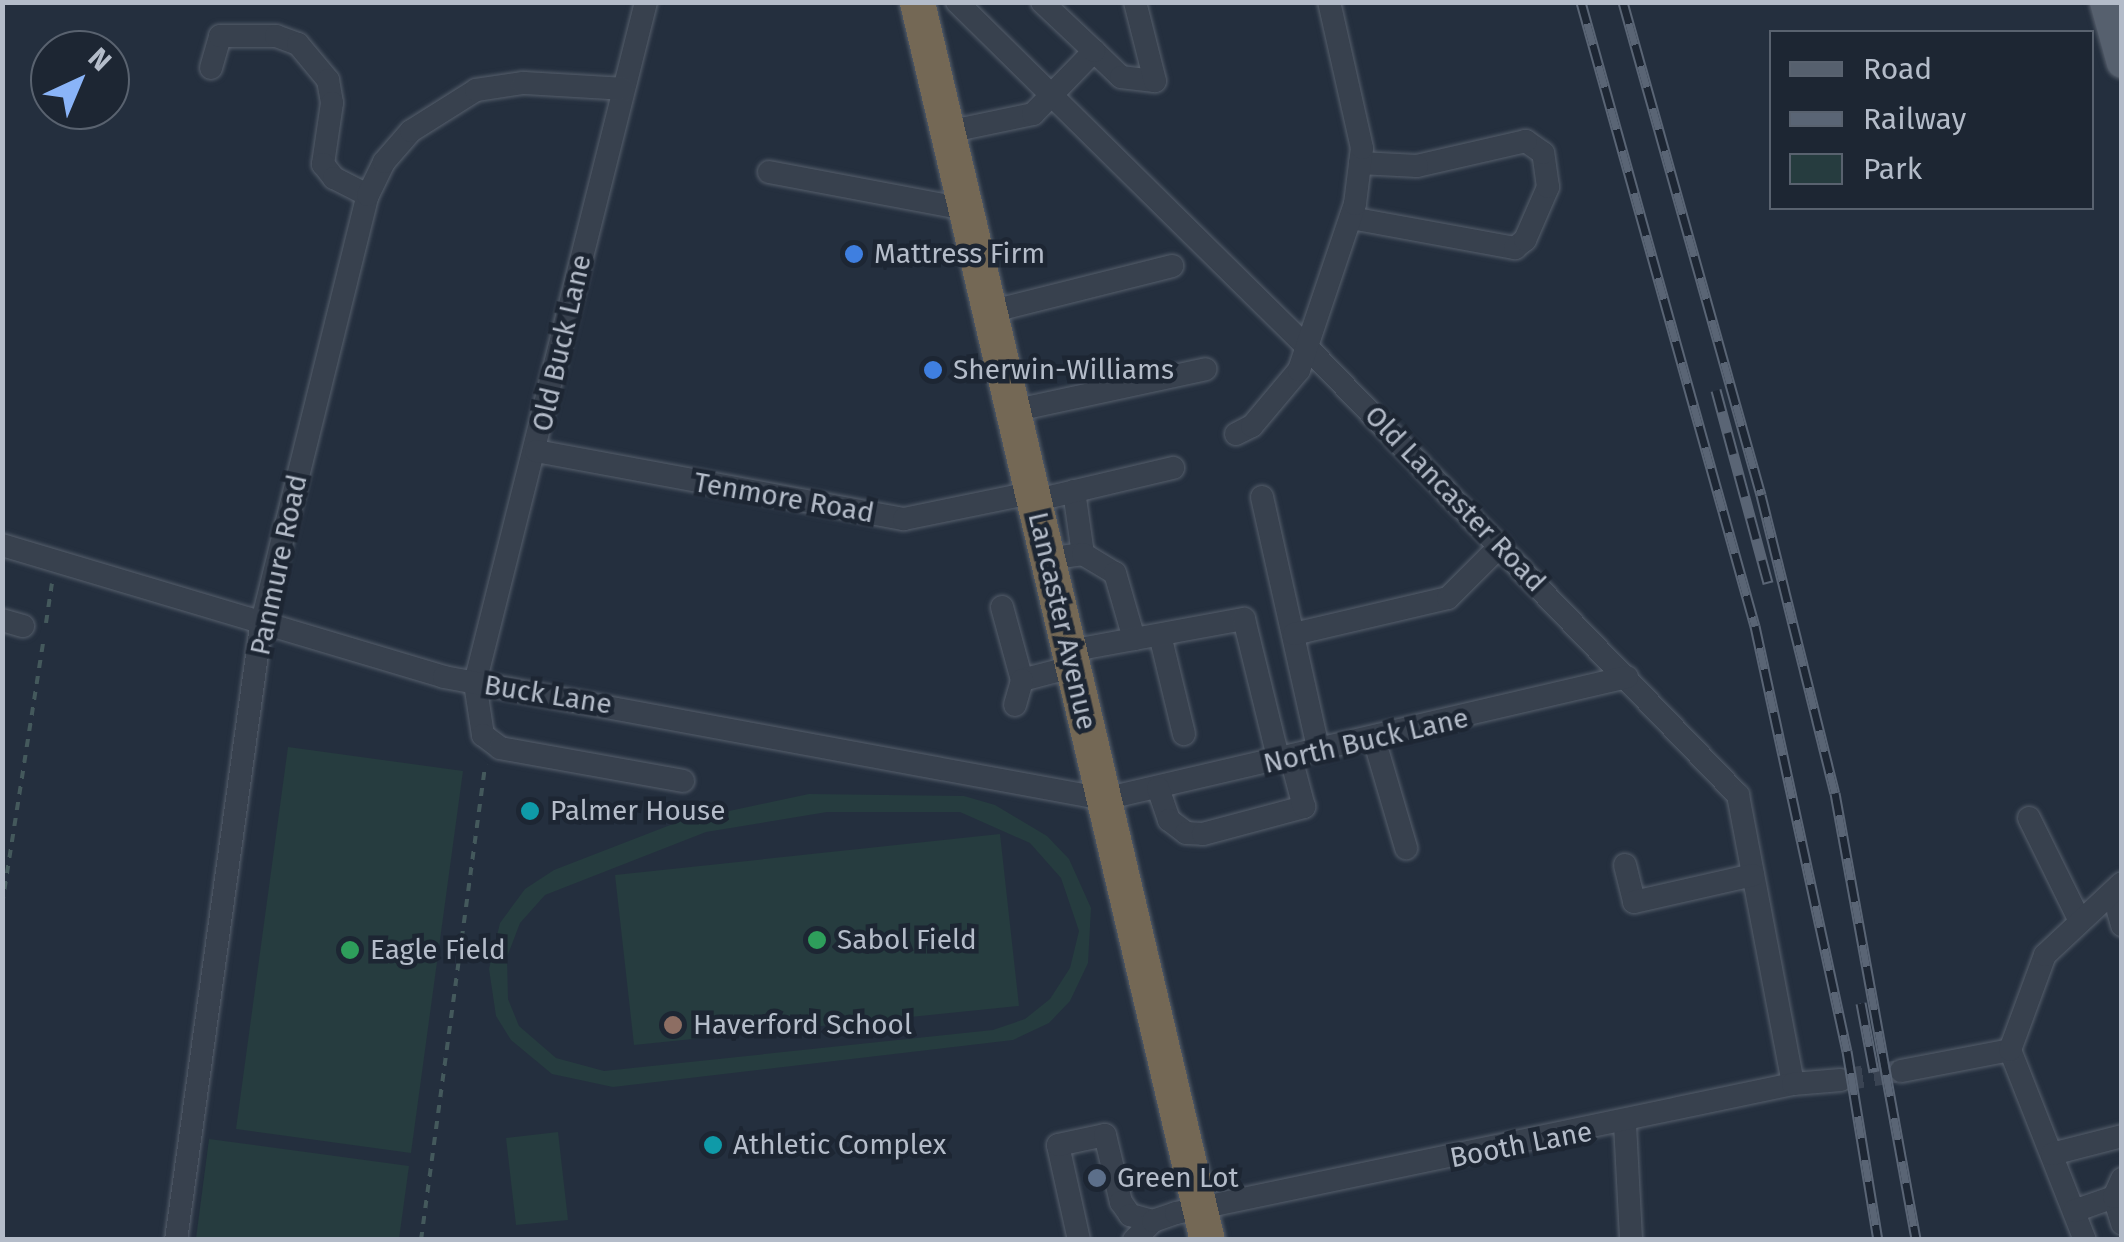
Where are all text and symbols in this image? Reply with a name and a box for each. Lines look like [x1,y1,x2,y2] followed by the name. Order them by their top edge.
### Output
[30,30,130,130] north arrow
[1769,30,2094,210] legend
[82,41,118,78] text: N
[1863,51,1932,87] text: Road
[1863,101,1966,137] text: Railway
[1863,151,1922,187] text: Park
[874,237,1045,271] place label: Mattress Firm
[843,243,865,265] marker: Mattress Firm
[525,251,599,435] street label: Old Buck Lane
[953,353,1174,387] place label: Sherwin-Williams
[922,359,944,381] marker: Sherwin-Williams
[1358,399,1552,599] street label: Old Lancaster Road
[691,466,877,530] street label: Tenmore Road
[243,472,315,658] street label: Panmure Road
[1021,509,1103,733] street label: Lancaster Avenue
[482,668,614,722] street label: Buck Lane
[1260,701,1472,781] street label: North Buck Lane
[550,794,725,828] place label: Palmer House
[519,800,541,822] marker: Palmer House
[837,923,977,957] place label: Sabol Field
[806,929,828,951] marker: Sabol Field
[370,933,506,967] place label: Eagle Field
[339,939,361,961] marker: Eagle Field
[693,1008,912,1042] place label: Haverford School
[662,1014,684,1036] marker: Haverford School
[1447,1115,1595,1175] street label: Booth Lane
[733,1128,946,1162] place label: Athletic Complex
[702,1134,724,1156] marker: Athletic Complex
[1117,1161,1239,1195] place label: Green Lot
[1086,1167,1108,1189] marker: Green Lot

